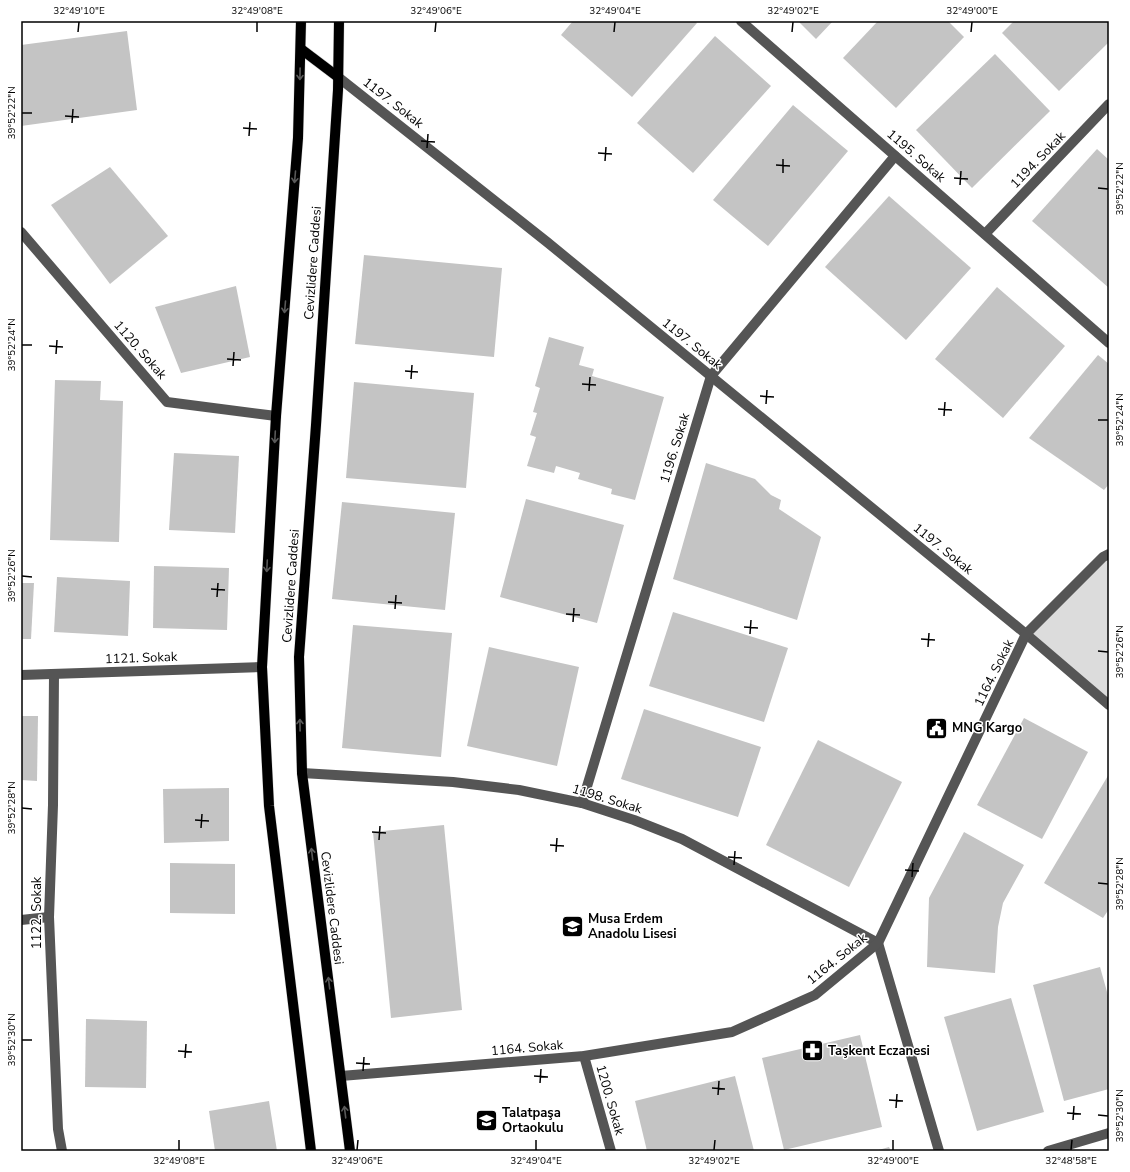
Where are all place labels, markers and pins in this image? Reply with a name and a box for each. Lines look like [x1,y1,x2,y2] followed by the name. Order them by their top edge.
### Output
[923,715,949,741] public building icon: MNG Kargo
[952,719,1022,737] place label: MNG Kargo
[588,910,677,943] place label: Musa Erdem Anadolu Lisesi
[560,913,586,939] school or university icon: Musa Erdem Anadolu Lisesi
[799,1038,825,1064] pharmacy icon: Taşkent Eczanesi
[828,1042,930,1060] place label: Taşkent Eczanesi
[502,1104,563,1137] place label: Talatpaşa Ortaokulu
[474,1107,500,1133] school or university icon: Talatpaşa Ortaokulu

